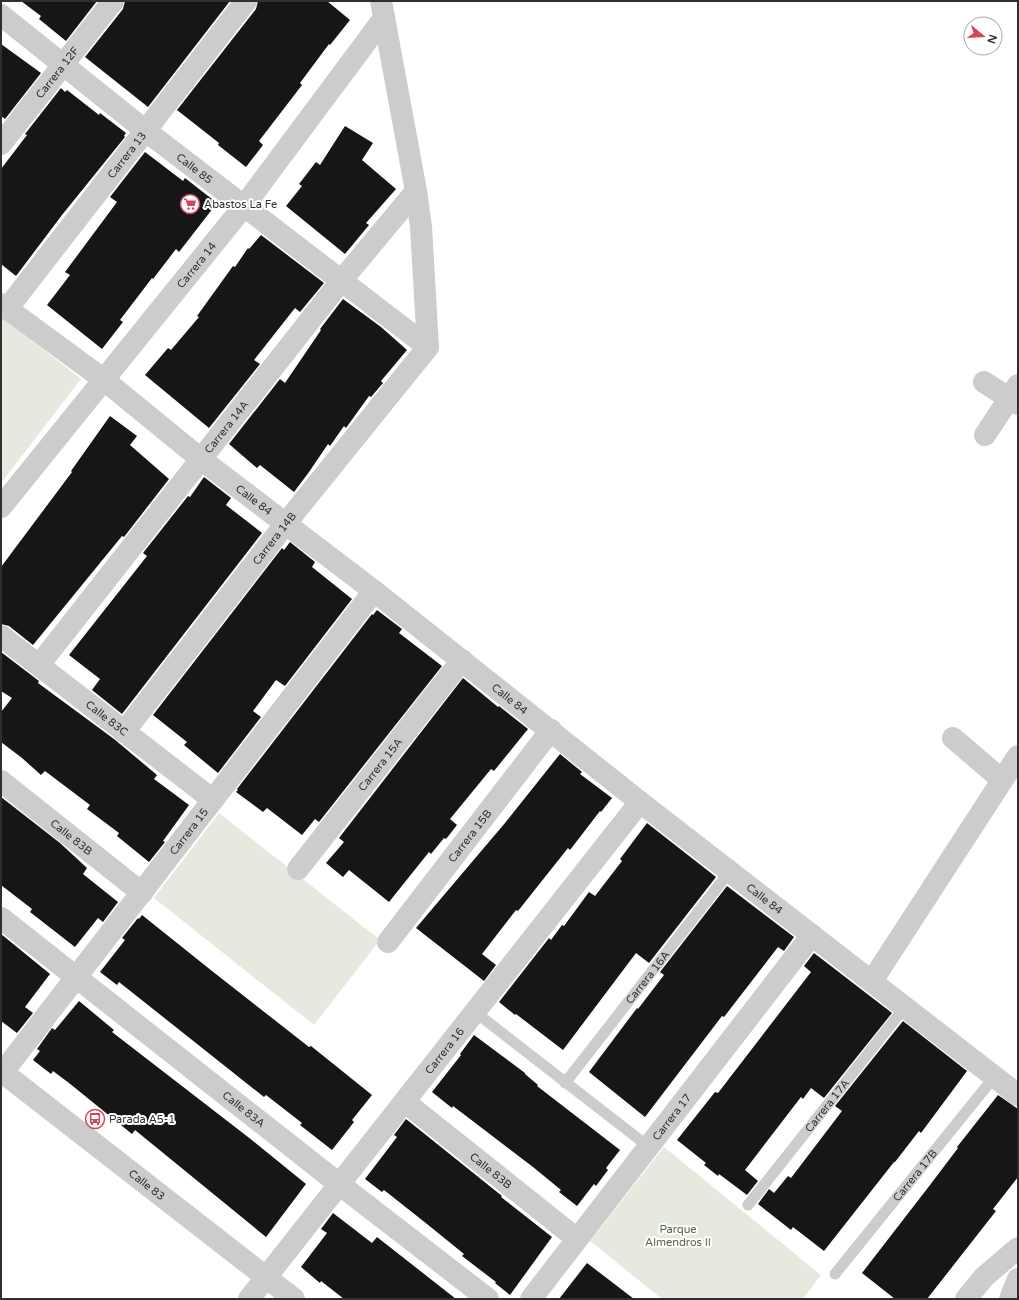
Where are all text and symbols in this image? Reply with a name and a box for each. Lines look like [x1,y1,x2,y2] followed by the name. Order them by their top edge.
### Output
[963,16,1003,56] north arrow
[984,33,1000,45] text: N
[33,44,82,101] street label: Carrera 12F
[105,129,149,181] street label: Carrera 13
[174,151,215,187] street label: Calle 85
[179,193,201,215] supermarket icon: Abastos La Fe
[204,198,277,211] place label: Abastos La Fe
[174,240,219,291] street label: Carrera 14
[202,398,252,456] street label: Carrera 14A
[233,482,275,518] street label: Calle 84
[250,510,299,568] street label: Carrera 14B
[489,681,530,717] street label: Calle 84
[83,698,131,739] street label: Calle 83C
[356,736,405,794] street label: Carrera 15A
[167,806,211,858] street label: Carrera 15
[446,807,495,865] street label: Carrera 15B
[48,817,95,858] street label: Calle 83B
[744,881,785,917] street label: Calle 84
[623,948,672,1007] street label: Carrera 16A
[423,1025,467,1077] street label: Carrera 16
[802,1077,852,1135] street label: Carrera 17A
[220,1089,267,1130] street label: Calle 83A
[650,1091,694,1143] street label: Carrera 17
[84,1108,106,1130] bus stop icon: Parada A5-1
[109,1113,175,1126] place label: Parada A5-1
[890,1147,940,1204] street label: Carrera 17B
[467,1150,515,1192] street label: Calle 83B
[126,1167,167,1203] street label: Calle 83
[645,1223,711,1249] park label: Parque Almendros II

